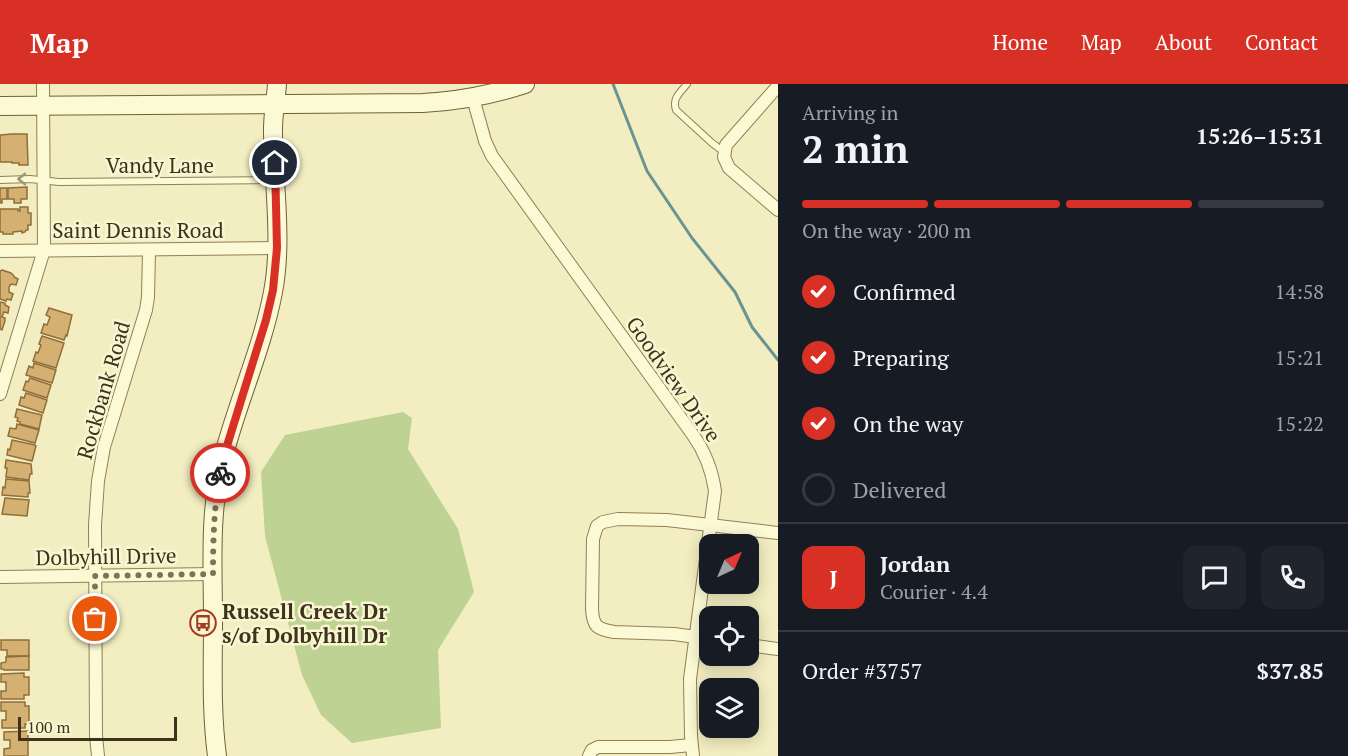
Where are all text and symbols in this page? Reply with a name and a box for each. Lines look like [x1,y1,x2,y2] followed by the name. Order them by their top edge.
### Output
[30,24,89,61] text: Map
[992,28,1048,56] text: Home
[1081,28,1122,56] text: Map
[1155,28,1212,56] text: About
[1245,28,1318,56] text: Contact
[802,99,898,126] text: Arriving in
[1196,121,1324,150] text: 15:26–15:31
[802,122,909,174] text: 2 min
[249,137,300,188] pin
[258,146,291,179] icon: home
[106,151,214,179] street label: Vandy Lane
[18,173,27,185] one-way arrow
[52,216,224,244] street label: Saint Dennis Road
[802,217,971,244] text: On the way · 200 m
[802,275,835,308] icon: check
[853,277,956,306] text: Confirmed
[1275,278,1324,305] text: 14:58
[620,311,728,447] street label: Goodview Drive
[70,317,136,462] street label: Rockbank Road
[802,341,835,374] icon: check
[853,343,949,372] text: Preparing
[1275,344,1324,371] text: 15:21
[802,407,835,440] icon: check
[853,409,963,438] text: On the way
[1275,410,1324,437] text: 15:22
[190,443,250,503] courier
[204,457,237,490] icon: bike
[853,475,946,504] text: Delivered
[699,534,759,594] north arrow
[699,534,759,738] map controls
[35,541,177,571] street label: Dolbyhill Drive
[1183,546,1246,609] button: chat
[1261,546,1324,609] button: phone
[880,549,950,578] text: Jordan
[829,563,838,592] text: J
[880,578,988,605] text: Courier · 4.4
[69,593,120,644] pin
[222,597,387,649] place label: Russell Creek Dr s/of Dolbyhill Dr
[78,602,111,635] icon: bag
[699,606,759,666] button: locate
[188,608,218,638] bus stop icon: Russell Creek Dr s/of Dolbyhill Dr
[802,656,922,685] text: Order #3757
[1257,656,1324,685] text: $37.85
[699,678,759,738] button: layers
[18,714,177,742] scale bar
[27,716,70,738] text: 100 m

